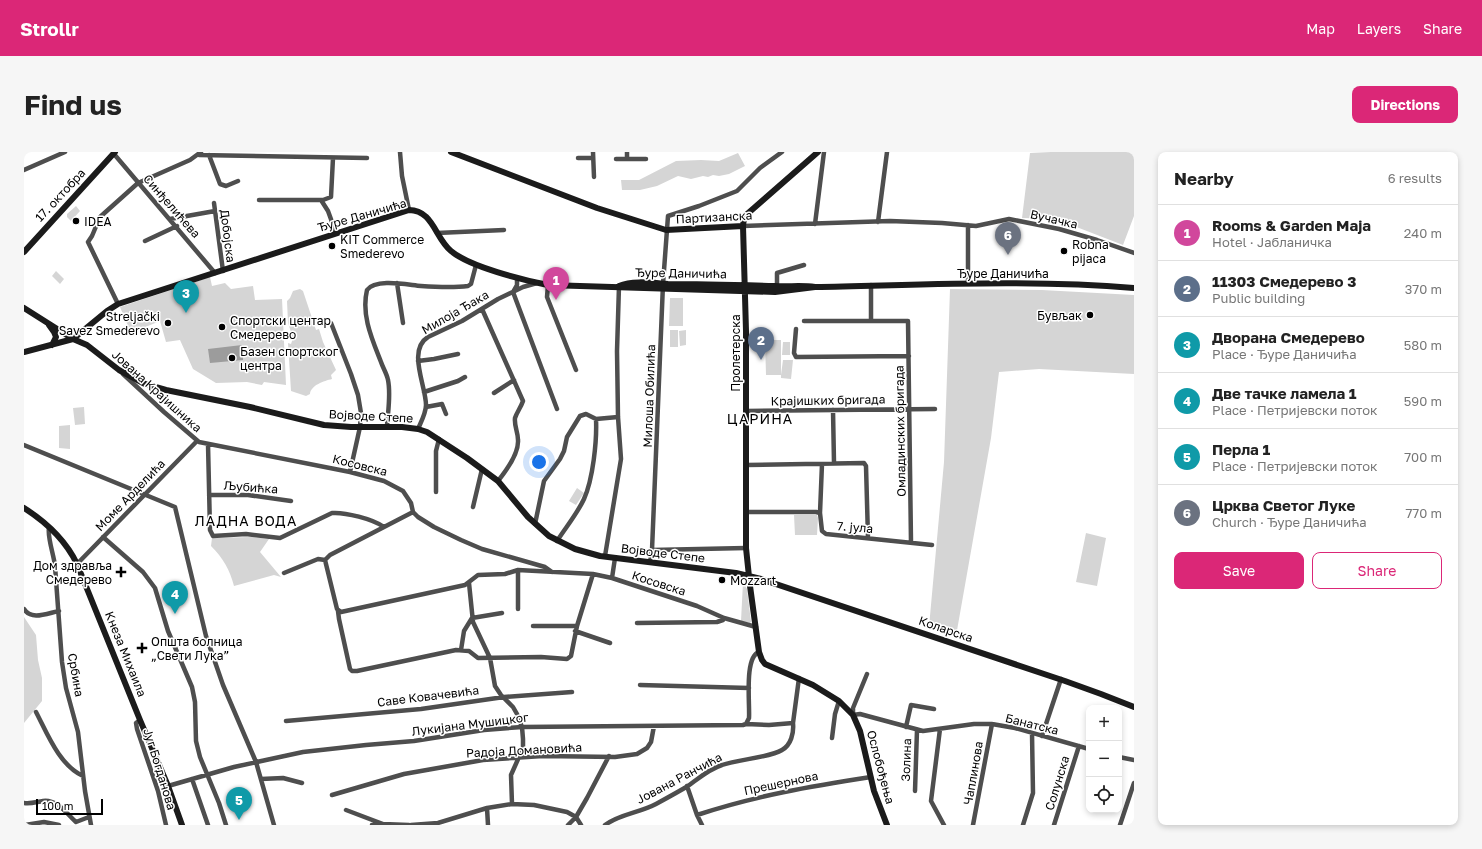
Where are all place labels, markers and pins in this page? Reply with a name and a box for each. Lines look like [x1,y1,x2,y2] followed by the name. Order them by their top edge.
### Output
[84,214,112,229] place label: IDEA
[71,216,81,226] marker: IDEA
[995,222,1021,255] pin: 6
[340,232,424,261] place label: KIT Commerce Smederevo
[1072,237,1109,266] place label: Robna pijaca
[327,241,337,251] marker: KIT Commerce Smederevo
[1059,246,1069,256] marker: Robna pijaca
[543,267,569,300] pin: 1
[173,280,199,313] pin: 3
[1037,308,1082,323] place label: Бувљак
[59,309,160,338] place label: Streljački Savez Smederevo
[1085,310,1095,320] marker: Бувљак
[230,313,331,342] place label: Спортски центар Смедерево
[163,318,173,328] marker: Streljački Savez Smederevo
[217,322,227,332] marker: Спортски центар Смедерево
[748,327,774,360] pin: 2
[240,344,339,373] place label: Базен спортског центра
[227,353,237,363] marker: Базен спортског центра
[33,558,112,587] place label: Дом здравља Смедерево
[115,566,127,578] marker: Дом здравља Смедерево
[730,573,777,588] place label: Mozzart
[717,575,727,585] marker: Mozzart
[162,581,188,614] pin: 4
[151,634,242,663] place label: Општа болница „Свети Лука”
[136,642,148,654] marker: Општа болница „Свети Лука”
[226,787,252,820] pin: 5

